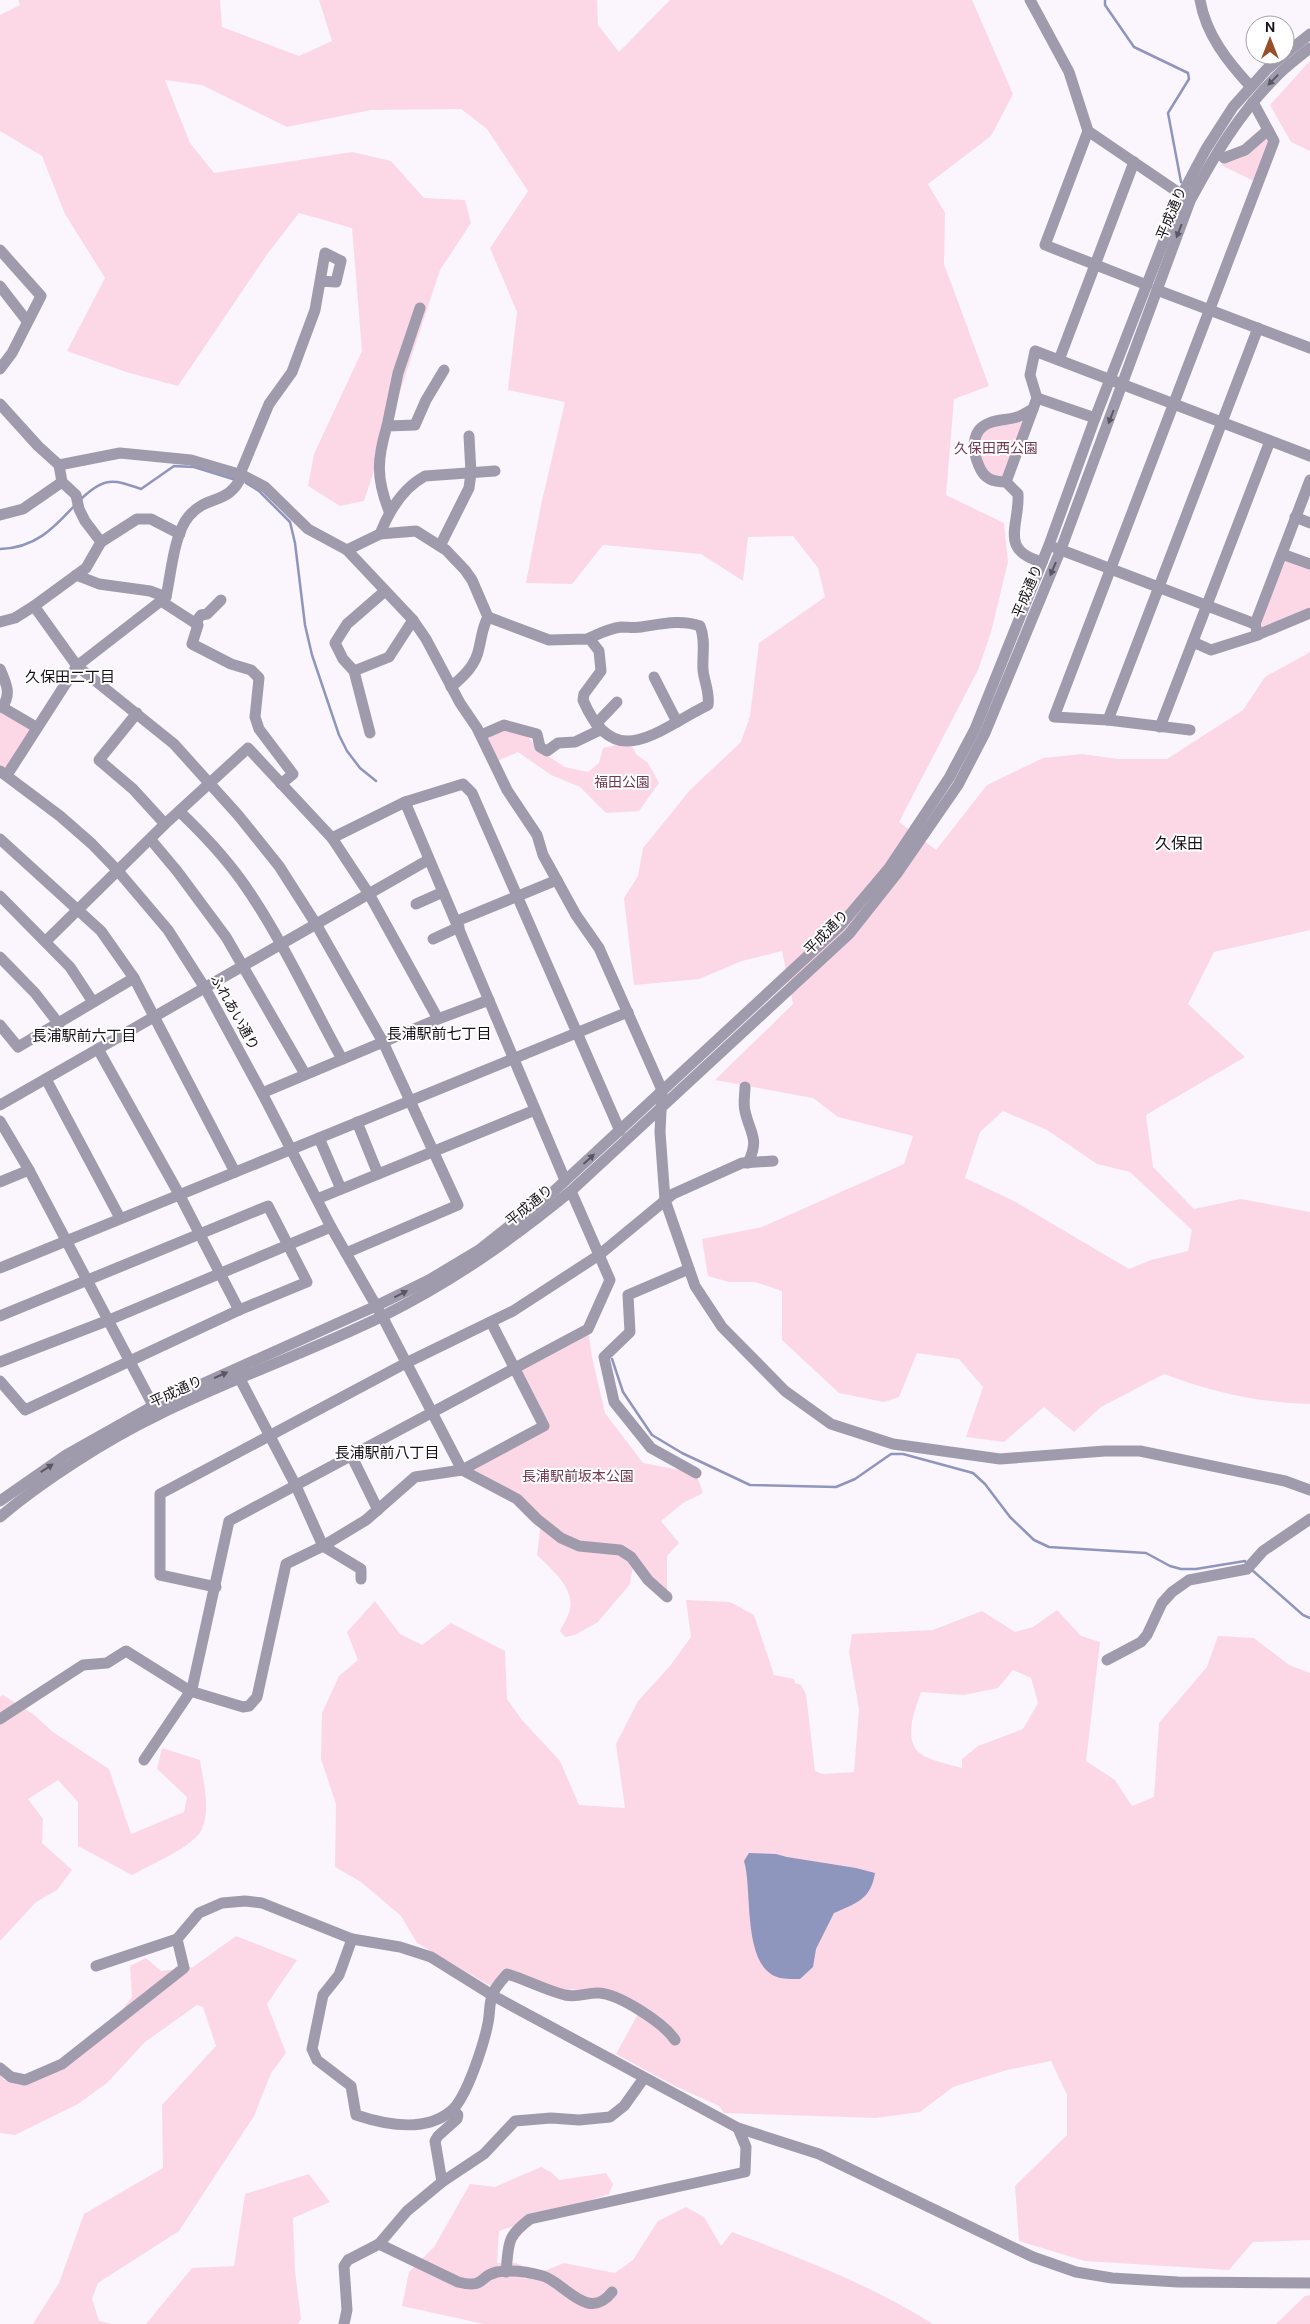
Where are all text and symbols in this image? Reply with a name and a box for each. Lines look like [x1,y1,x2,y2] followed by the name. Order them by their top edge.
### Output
[1245,15,1295,65] north arrow
[1265,18,1275,36] text: N
[1267,74,1279,86] one-way arrow
[1152,184,1190,242] street label: 平成通り
[1175,224,1182,239] one-way arrow
[1107,410,1115,425] one-way arrow
[954,439,1038,457] park label: 久保田西公園
[1008,562,1046,620] street label: 平成通り
[1048,562,1056,576] one-way arrow
[25,667,115,687] district label: 久保田二丁目
[594,773,650,791] park label: 福田公園
[1155,833,1203,854] district label: 久保田
[800,906,852,958] street label: 平成通り
[207,971,263,1053] street label: ふれあい通り
[386,1024,492,1044] district label: 長浦駅前七丁目
[31,1026,137,1046] district label: 長浦駅前六丁目
[583,1153,596,1164] one-way arrow
[502,1180,556,1230] street label: 平成通り
[394,1289,408,1297] one-way arrow
[147,1371,205,1411] street label: 平成通り
[214,1371,228,1379] one-way arrow
[334,1443,440,1463] district label: 長浦駅前八丁目
[41,1463,54,1473] one-way arrow
[522,1467,634,1485] park label: 長浦駅前坂本公園

